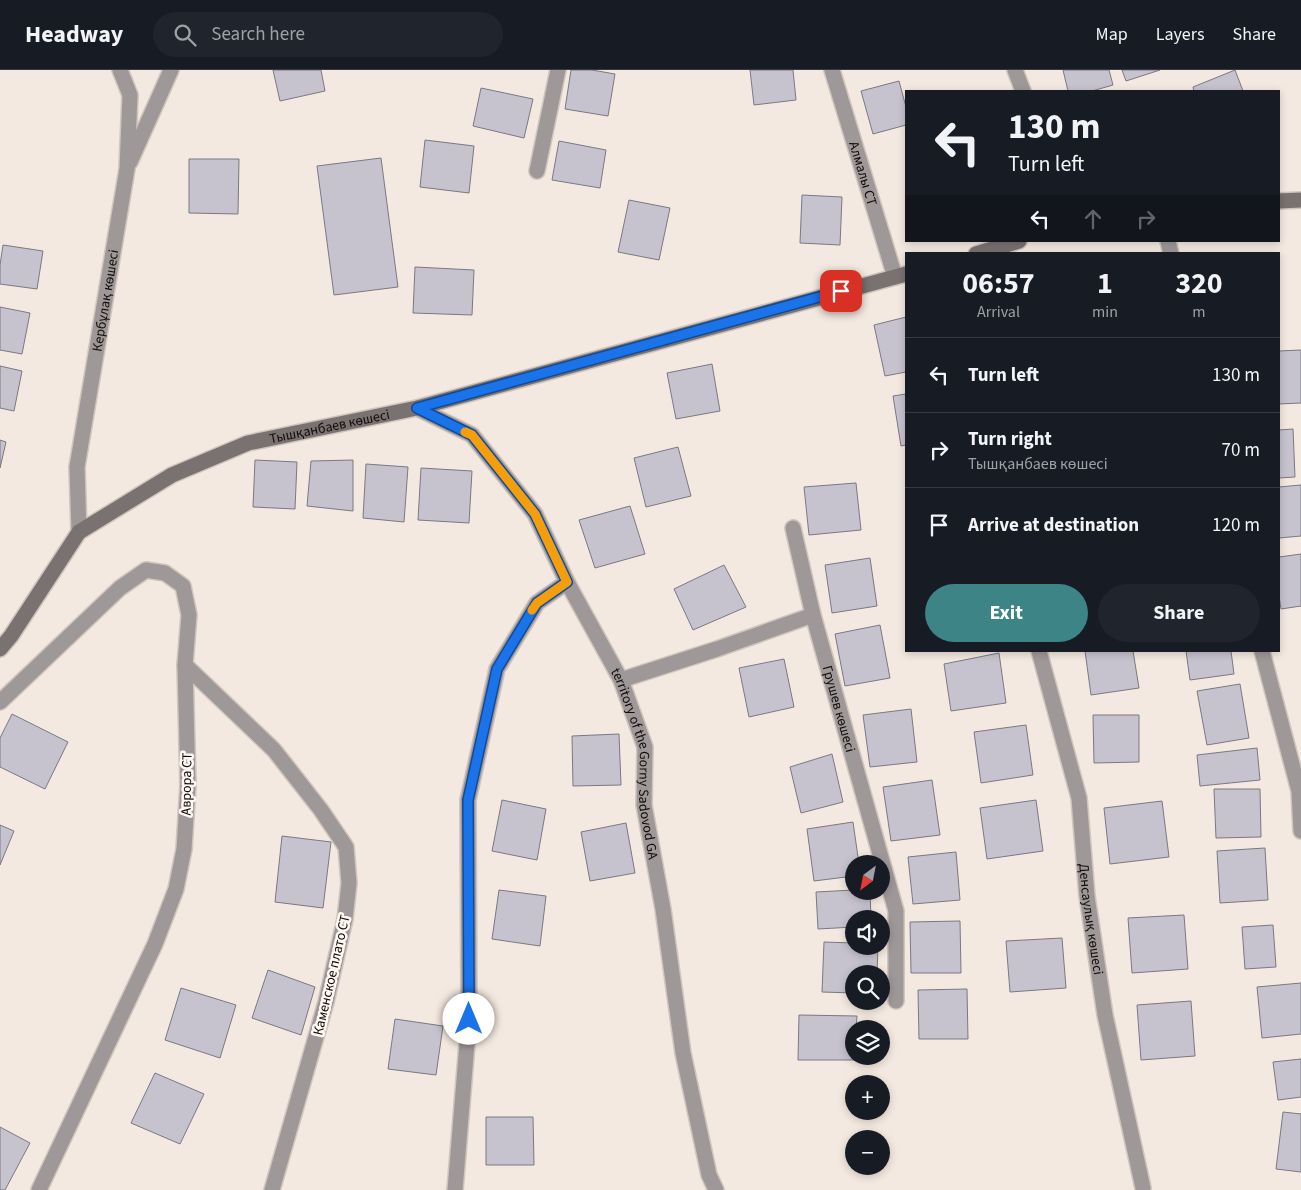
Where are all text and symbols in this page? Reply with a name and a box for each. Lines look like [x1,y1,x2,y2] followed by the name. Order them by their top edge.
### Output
[153,12,503,57] search box
[25,17,123,52] text: Headway
[171,21,199,49] icon: search
[211,21,305,48] text: Search here
[1096,22,1128,47] text: Map
[1156,22,1205,47] text: Layers
[1233,22,1276,47] text: Share
[1008,102,1100,152] text: 130 m
[925,110,990,175] icon: left
[843,139,882,209] street label: Алмалы СТ
[1008,148,1084,180] text: Turn left
[1026,205,1054,233] icon: left
[1079,205,1107,233] icon: ahead
[1132,205,1160,233] icon: right
[88,248,124,353] street label: Кербұлақ көшесі
[962,262,1035,305] text: 06:57
[1097,262,1113,305] text: 1
[1175,262,1223,305] text: 320
[820,270,862,312] pin
[827,277,855,305] icon: arrive
[977,301,1020,323] text: Arrival
[1092,301,1118,323] text: min
[1192,301,1206,323] text: m
[925,361,953,389] icon: left
[968,362,1039,389] text: Turn left
[1212,362,1260,389] text: 130 m
[268,405,392,449] street label: Тышқанбаев көшесі
[968,426,1052,453] text: Turn right
[925,436,953,464] icon: right
[1222,437,1260,464] text: 70 m
[968,453,1108,475] text: Тышқанбаев көшесі
[925,511,953,539] icon: arrive
[968,512,1139,539] text: Arrive at destination
[1212,512,1260,539] text: 120 m
[925,584,1088,642] button: Exit
[1098,584,1260,642] button: Share
[817,663,860,755] street label: Грушев көшесі
[605,664,663,861] street label: territory of the Gorny Sadovod GA
[176,752,198,816] street label: Аврора СТ
[845,855,890,900] north arrow
[845,855,890,1175] map controls
[1073,863,1108,976] street label: Денсаулық көшесі
[845,910,890,955] button: sound
[308,912,356,1037] street label: Каменское плато СТ
[845,965,890,1010] button: search
[442,992,494,1044] position arrow
[845,1020,890,1065] button: layers
[845,1075,890,1120] button: +
[845,1130,890,1175] button: −

